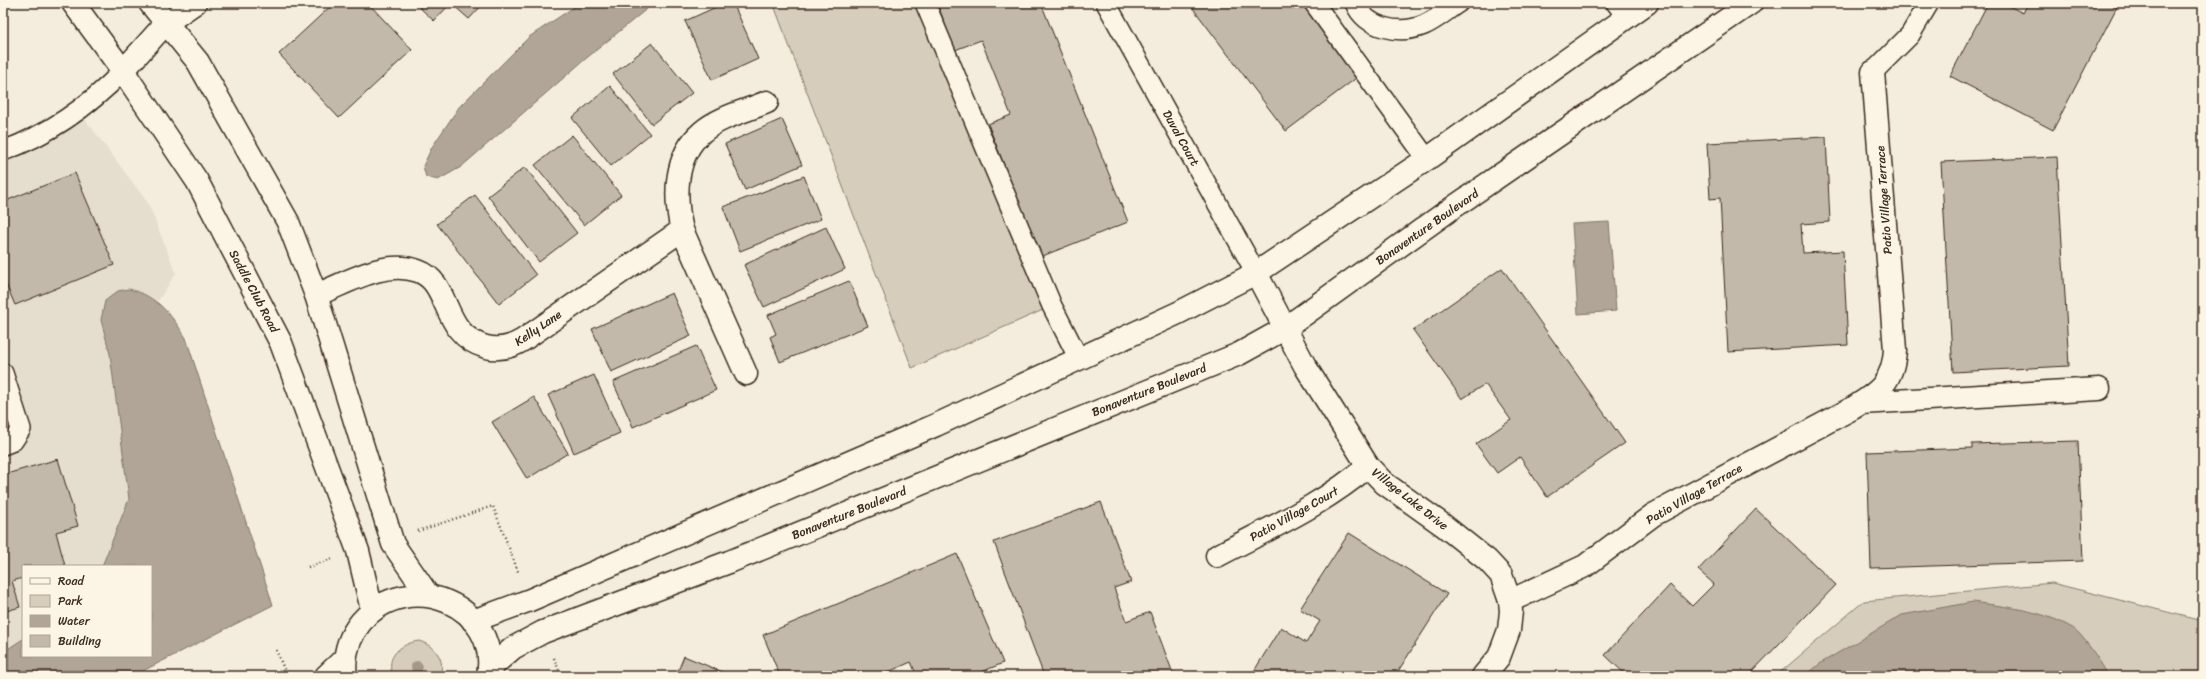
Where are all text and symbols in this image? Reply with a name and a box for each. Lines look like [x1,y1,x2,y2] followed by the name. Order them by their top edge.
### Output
[1156,106,1206,170] street label: Duval Court
[1869,145,1899,255] street label: Patio Village Terrace
[1371,183,1484,271] street label: Bonaventure Boulevard
[223,245,286,337] street label: Saddle Club Road
[510,304,566,352] street label: Kelly Lane
[1088,357,1210,423] street label: Bonaventure Boulevard
[1641,457,1747,531] street label: Patio Village Terrace
[1367,462,1453,536] street label: Village Lake Drive
[788,480,910,546] street label: Bonaventure Boulevard
[1245,480,1344,548] street label: Patio Village Court
[22,565,152,657] legend
[58,570,85,592] text: Road
[58,590,83,612] text: Park
[58,610,91,632] text: Water
[58,630,101,652] text: Building

